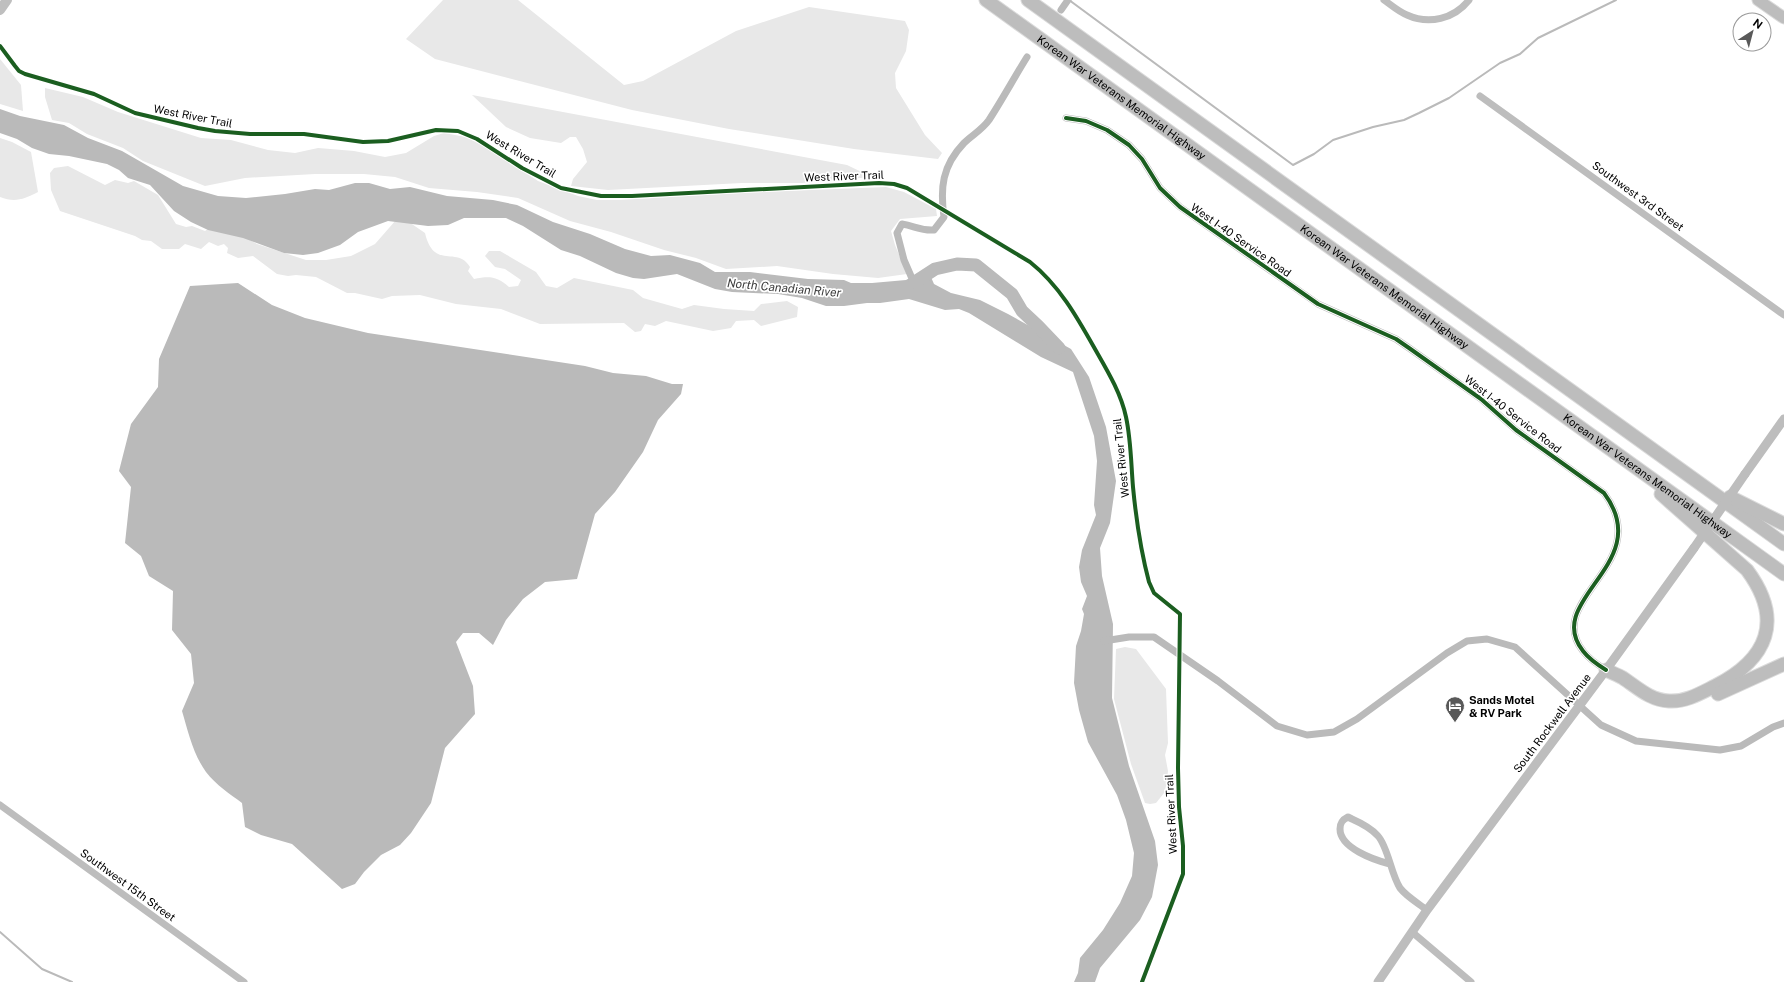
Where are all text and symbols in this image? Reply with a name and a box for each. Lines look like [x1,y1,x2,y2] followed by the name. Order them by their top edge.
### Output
[1732,12,1772,52] north arrow
[1751,17,1765,31] text: N
[1035,33,1208,162] street label: Korean War Veterans Memorial Highway
[153,102,233,130] street label: West River Trail
[484,128,558,180] street label: West River Trail
[1590,159,1686,233] street label: Southwest 3rd Street
[804,169,884,183] street label: West River Trail
[1189,201,1293,279] street label: West I-40 Service Road
[1298,222,1471,351] street label: Korean War Veterans Memorial Highway
[726,276,842,300] water label: North Canadian River
[1462,373,1564,455] street label: West I-40 Service Road
[1561,411,1734,541] street label: Korean War Veterans Memorial Highway
[1111,418,1131,498] street label: West River Trail
[1511,671,1593,775] street label: South Rockwell Avenue
[1469,694,1535,719] place label: Sands Motel & RV Park
[1444,695,1466,723] hotel icon: Sands Motel & RV Park
[1163,774,1179,854] street label: West River Trail
[78,847,178,923] street label: Southwest 15th Street

